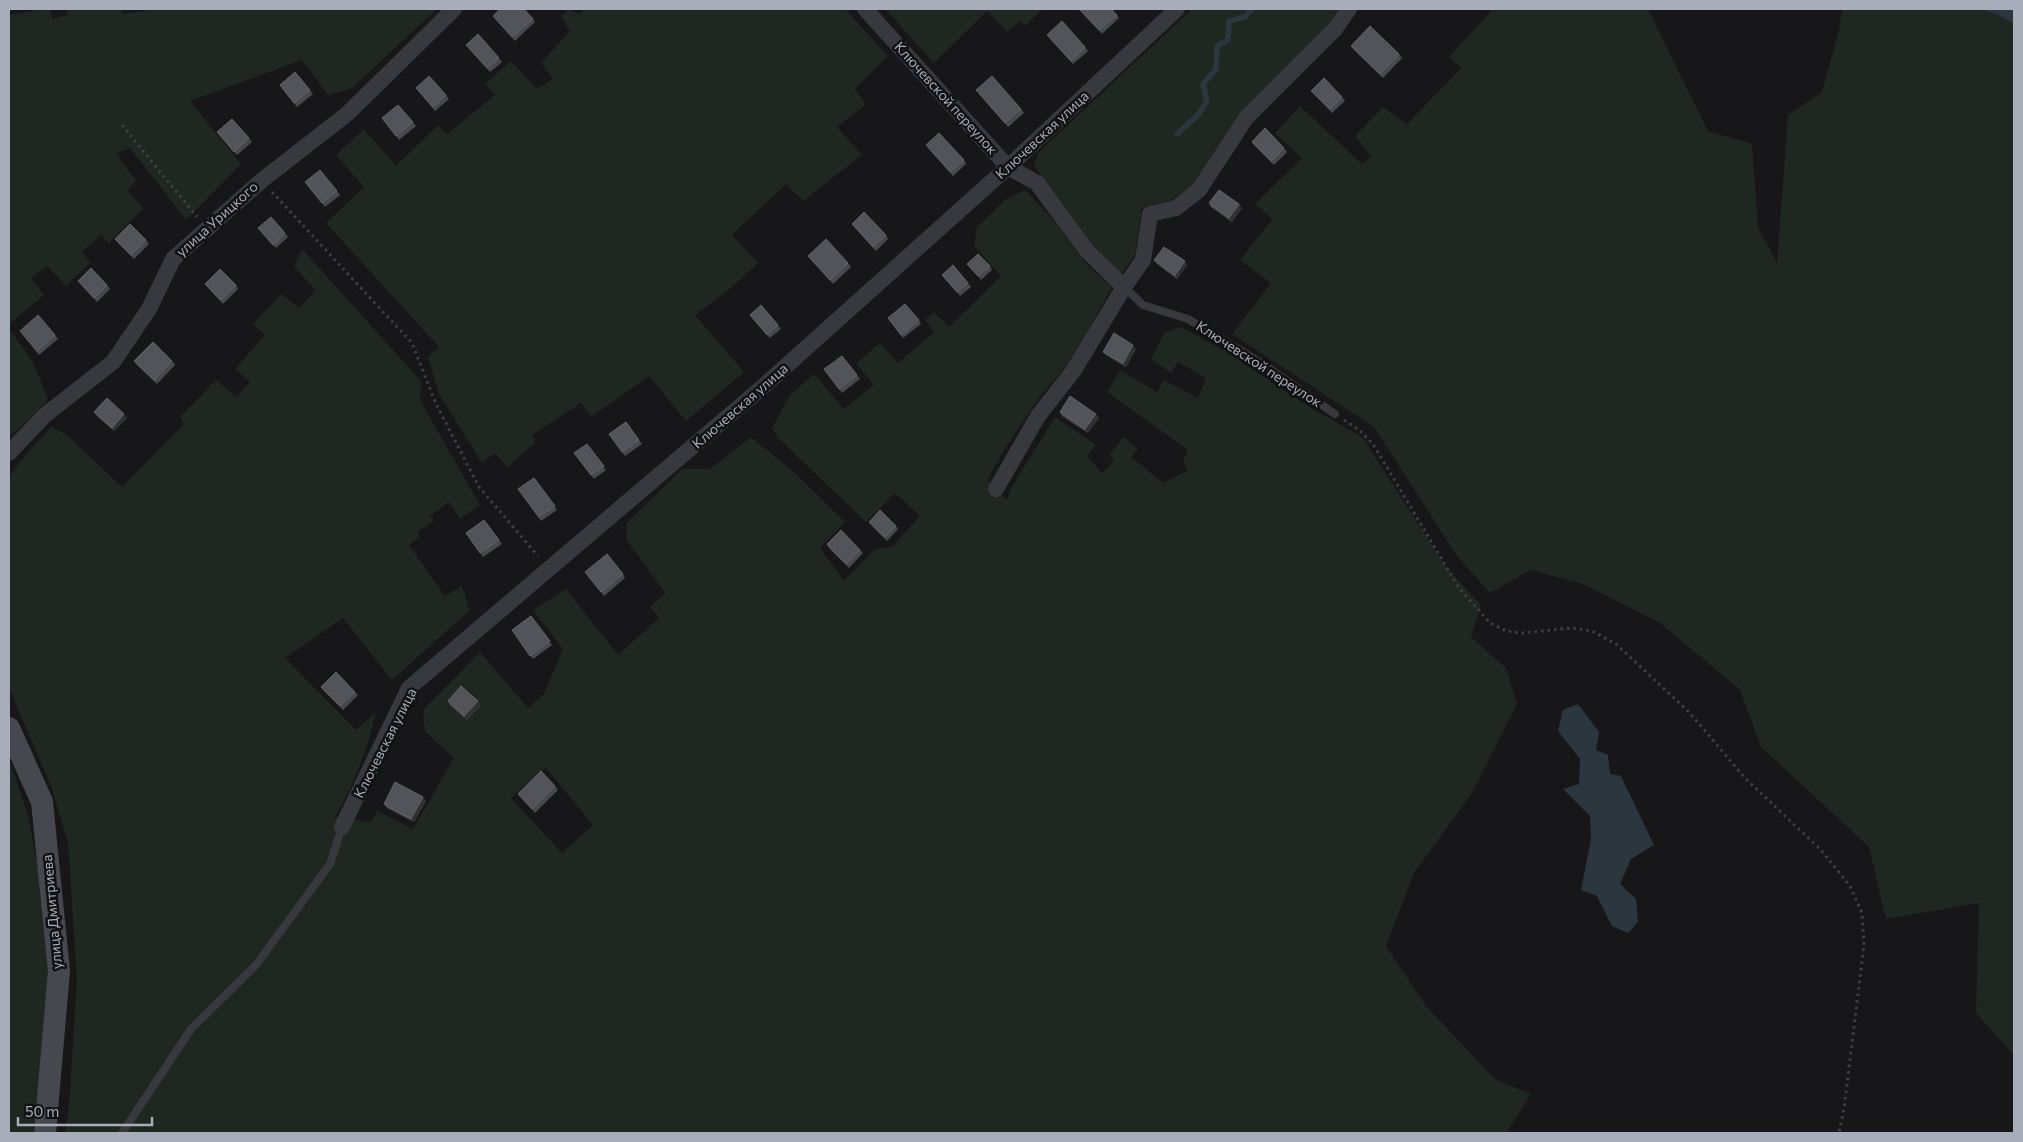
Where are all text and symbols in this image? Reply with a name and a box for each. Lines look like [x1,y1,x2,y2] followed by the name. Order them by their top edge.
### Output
[891,38,1002,158] street label: Ключевской переулок
[992,87,1092,182] street label: Ключевская улица
[172,178,261,260] street label: улица Урицкого
[1193,317,1325,411] street label: Ключевской переулок
[688,359,791,452] street label: Ключевская улица
[349,685,420,801] street label: Ключевская улица
[38,854,65,970] street label: улица Дмитриева
[18,1094,151,1126] scale bar
[25,1102,59,1120] text: 50 m

